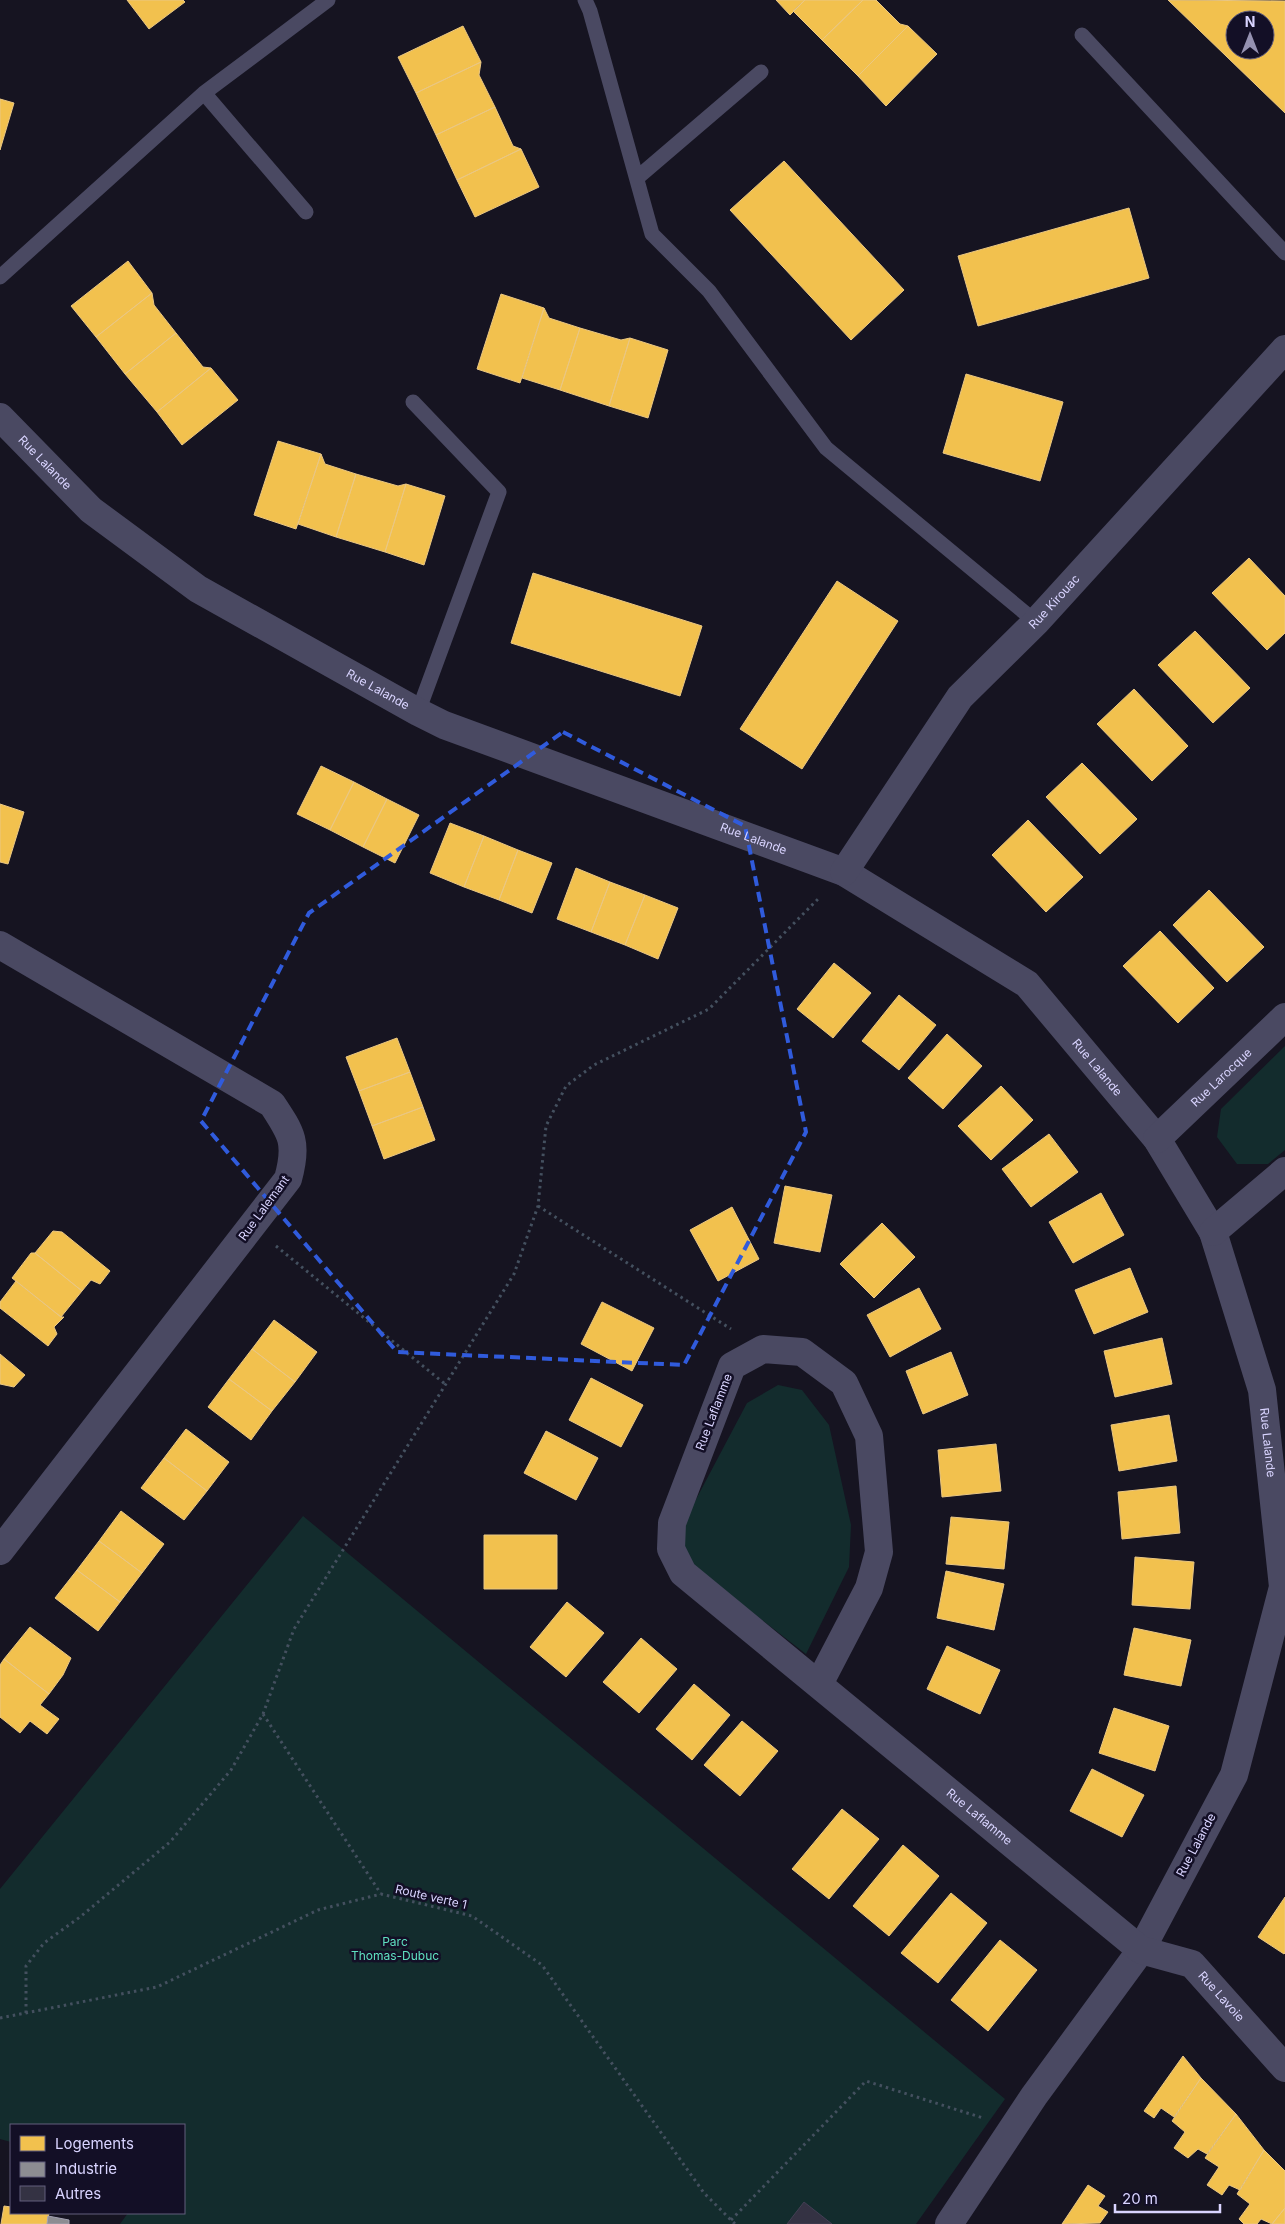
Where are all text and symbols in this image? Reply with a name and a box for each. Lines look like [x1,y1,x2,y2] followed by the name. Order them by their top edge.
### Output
[1225,10,1275,60] north arrow
[1245,13,1255,30] text: N
[15,432,75,493] street label: Rue Lalande
[1025,571,1083,632] street label: Rue Kirouac
[344,665,412,713] street label: Rue Lalande
[718,819,789,857] street label: Rue Lalande
[1069,1036,1126,1099] street label: Rue Lalande
[1187,1045,1255,1110] street label: Rue Larocque
[235,1172,292,1243] street label: Rue Lalemant
[692,1371,735,1452] street label: Rue Laflamme
[1257,1407,1279,1478] street label: Rue Lalande
[944,1785,1016,1848] street label: Rue Laflamme
[1173,1810,1219,1879] street label: Rue Lalande
[394,1881,469,1912] street label: Route verte 1
[351,1934,439,1963] park label: Parc Thomas-Dubuc
[1195,1968,1248,2024] street label: Rue Lavoie
[10,2124,185,2214] legend
[55,2134,134,2153] text: Logements
[55,2159,117,2178] text: Industrie
[1115,2182,1220,2214] scale bar
[55,2184,101,2203] text: Autres
[1122,2189,1158,2208] text: 20 m

